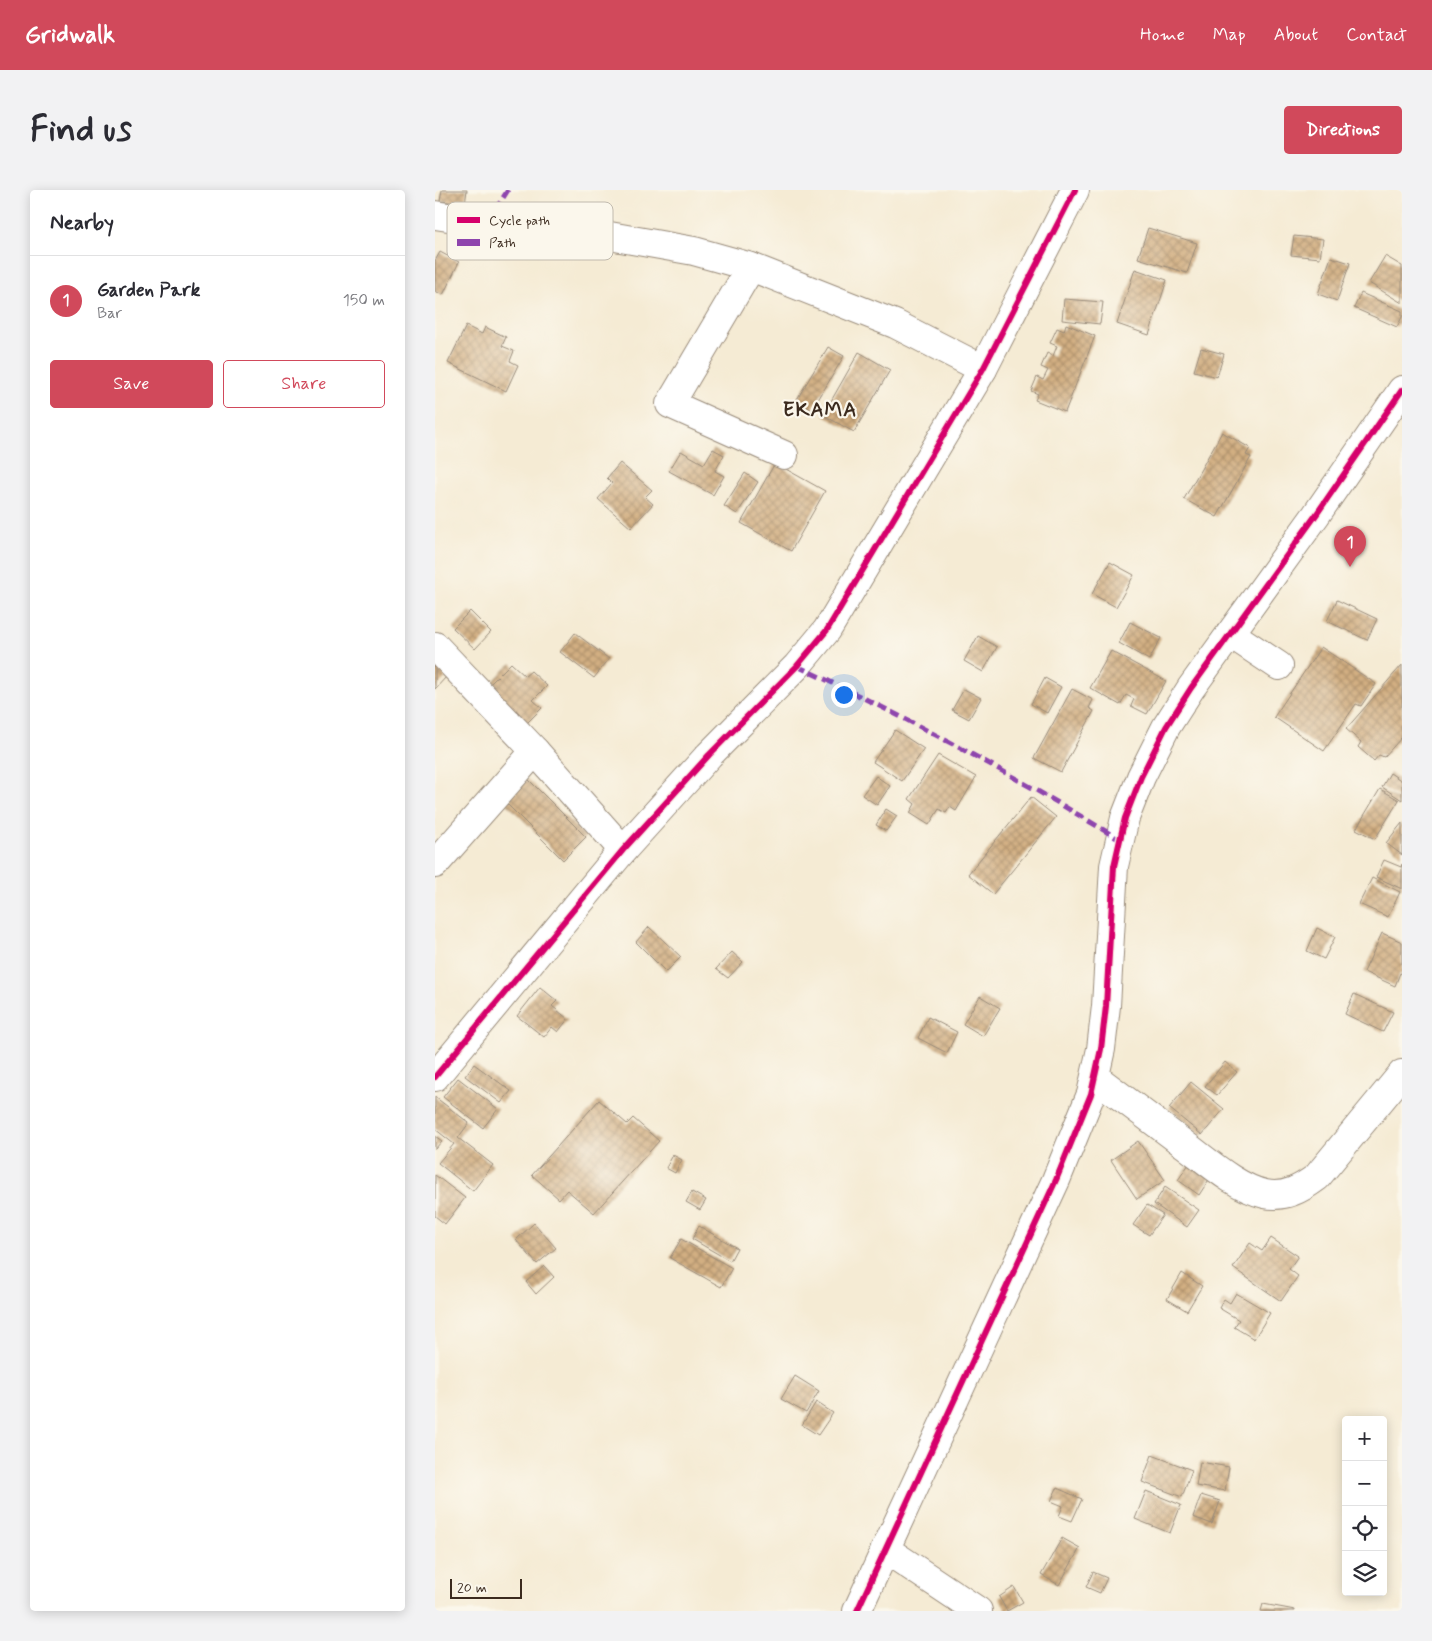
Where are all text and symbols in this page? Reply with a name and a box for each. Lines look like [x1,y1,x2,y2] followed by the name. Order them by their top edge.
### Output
[25,20,115,51] text: Gridwalk
[1140,23,1185,47] text: Home
[1213,23,1246,47] text: Map
[1274,23,1318,47] text: About
[1346,23,1407,47] text: Contact
[1284,106,1402,154] button: Directions
[30,107,132,153] text: Find us
[447,202,613,260] legend
[50,209,114,237] text: Nearby
[489,212,550,230] text: Cycle path
[489,234,516,252] text: Path
[97,278,200,303] text: Garden Park
[62,290,70,311] text: 1
[343,290,385,311] text: 150 m
[97,303,122,324] text: Bar
[50,360,213,408] button: Save
[223,360,385,408] button: Share
[783,397,857,424] district label: EKAMA
[1334,526,1366,567] pin: 1
[831,682,857,708] your location
[1342,1416,1387,1596] map controls
[1342,1416,1387,1461] button: +
[1342,1461,1387,1506] button: −
[1342,1506,1387,1551] button: locate
[1342,1551,1387,1596] button: layers
[450,1576,523,1599] scale bar
[457,1579,487,1597] text: 20 m

